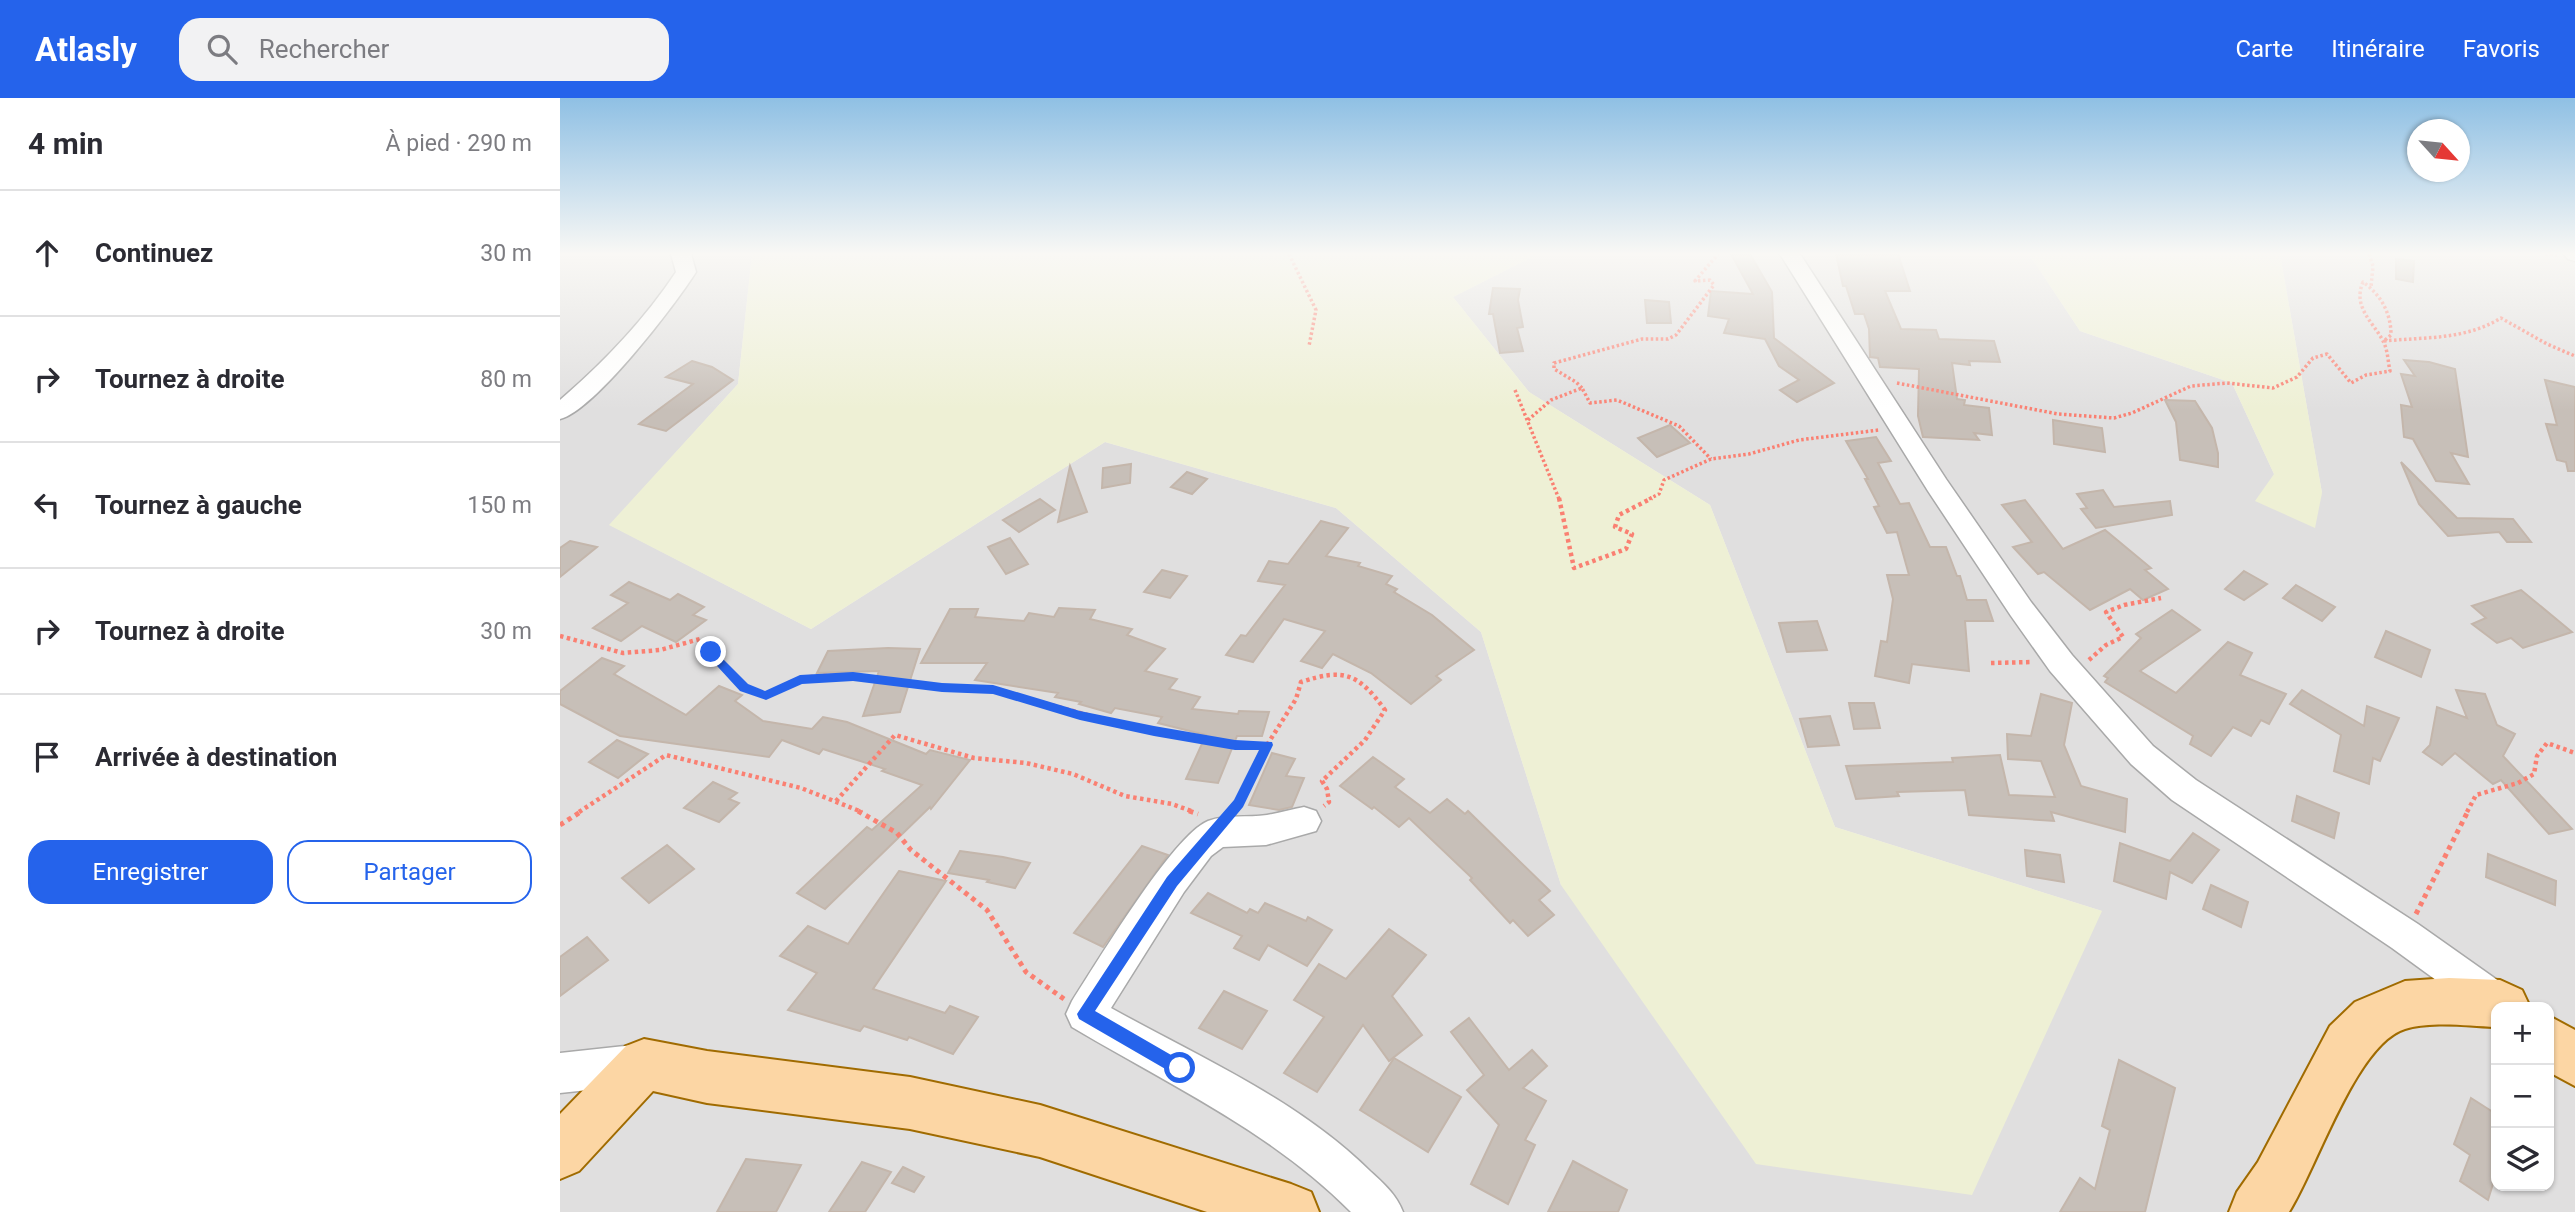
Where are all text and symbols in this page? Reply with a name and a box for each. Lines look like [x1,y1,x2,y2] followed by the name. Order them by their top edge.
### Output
[179,18,669,81] search box
[35,30,137,69] text: Atlasly
[203,30,241,68] icon: search
[259,34,389,64] text: Rechercher
[2235,35,2293,63] text: Carte
[2331,35,2425,63] text: Itinéraire
[2463,35,2540,63] text: Favoris
[2407,119,2470,182] north arrow
[28,126,103,161] text: 4 min
[386,130,532,157] text: À pied · 290 m
[28,234,66,272] icon: ahead
[95,238,213,268] text: Continuez
[480,240,532,267] text: 30 m
[28,360,66,398] icon: right
[95,364,285,394] text: Tournez à droite
[480,366,532,393] text: 80 m
[28,486,66,524] icon: left
[95,490,302,520] text: Tournez à gauche
[467,492,532,519] text: 150 m
[28,612,66,650] icon: right
[95,616,285,646] text: Tournez à droite
[480,618,532,645] text: 30 m
[695,636,726,667] route end
[28,738,66,776] icon: arrive
[95,742,337,772] text: Arrivée à destination
[28,840,273,904] button: Enregistrer
[287,840,532,904] button: Partager
[2491,1002,2554,1191] map controls
[2491,1002,2554,1065] button: +
[1164,1052,1195,1083] route start
[2491,1065,2554,1128] button: −
[2491,1128,2554,1191] button: layers

